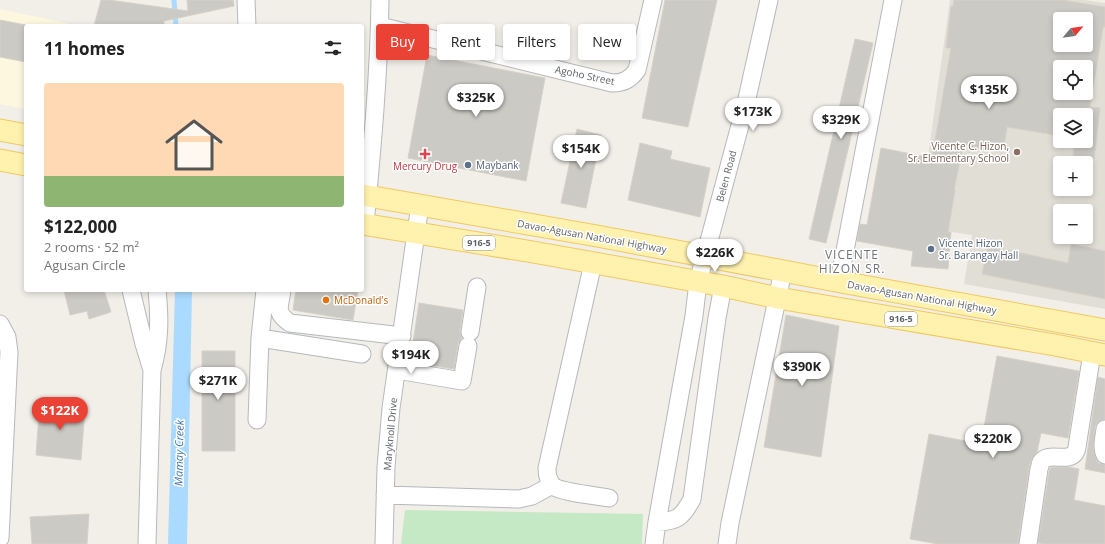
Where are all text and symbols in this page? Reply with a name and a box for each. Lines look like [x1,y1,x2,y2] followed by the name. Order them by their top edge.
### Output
[1053,12,1093,52] north arrow
[1053,12,1093,244] map controls
[376,24,429,60] chip: Buy
[437,24,495,60] chip: Rent
[503,24,570,60] chip: Filters
[578,24,636,60] chip: New
[44,37,125,60] text: 11 homes
[322,37,344,59] icon: filters
[1053,60,1093,100] button: locate
[554,62,616,88] street label: Agoho Street
[961,76,1017,110] pin: $135K
[970,80,1008,98] text: $135K
[448,84,504,118] pin: $325K
[457,88,495,106] text: $325K
[725,98,781,132] pin: $173K
[734,102,772,120] text: $173K
[813,106,869,140] pin: $329K
[1053,108,1093,148] button: layers
[158,109,230,181] icon: home
[822,110,860,128] text: $329K
[553,135,609,169] pin: $154K
[562,139,600,157] text: $154K
[908,139,1009,165] place label: Vicente C. Hizon, Sr. Elementary School
[1012,147,1022,157] marker: Vicente C. Hizon, Sr. Elementary School
[420,149,430,159] marker: Mercury Drug
[712,149,740,203] street label: Belen Road
[1053,156,1093,196] button: +
[476,158,519,172] place label: Maybank
[393,159,458,173] place label: Mercury Drug
[463,160,473,170] marker: Maybank
[1053,204,1093,244] button: −
[44,215,117,238] text: $122,000
[516,216,669,256] street label: Davao-Agusan National Highway
[463,236,495,250] road number: 916-5
[939,236,1018,262] place label: Vicente Hizon Sr. Barangay Hall
[44,238,139,256] text: 2 rooms · 52 m²
[687,239,743,273] pin: $226K
[696,243,734,261] text: $226K
[926,244,936,254] marker: Vicente Hizon Sr. Barangay Hall
[819,246,885,277] district label: VICENTE HIZON SR.
[44,256,126,274] text: Agusan Circle
[846,277,999,317] street label: Davao-Agusan National Highway
[334,293,389,307] place label: McDonald's
[321,295,331,305] marker: McDonald's
[885,312,917,326] road number: 916-5
[383,341,439,375] pin: $194K
[392,345,430,363] text: $194K
[774,353,830,387] pin: $390K
[783,357,821,375] text: $390K
[190,367,246,401] pin: $271K
[199,371,237,389] text: $271K
[32,397,88,431] pin: $122K
[380,397,400,471] street label: Maryknoll Drive
[41,401,79,419] text: $122K
[170,419,187,486] water label: Mamay Creek
[965,425,1021,459] pin: $220K
[974,429,1012,447] text: $220K

